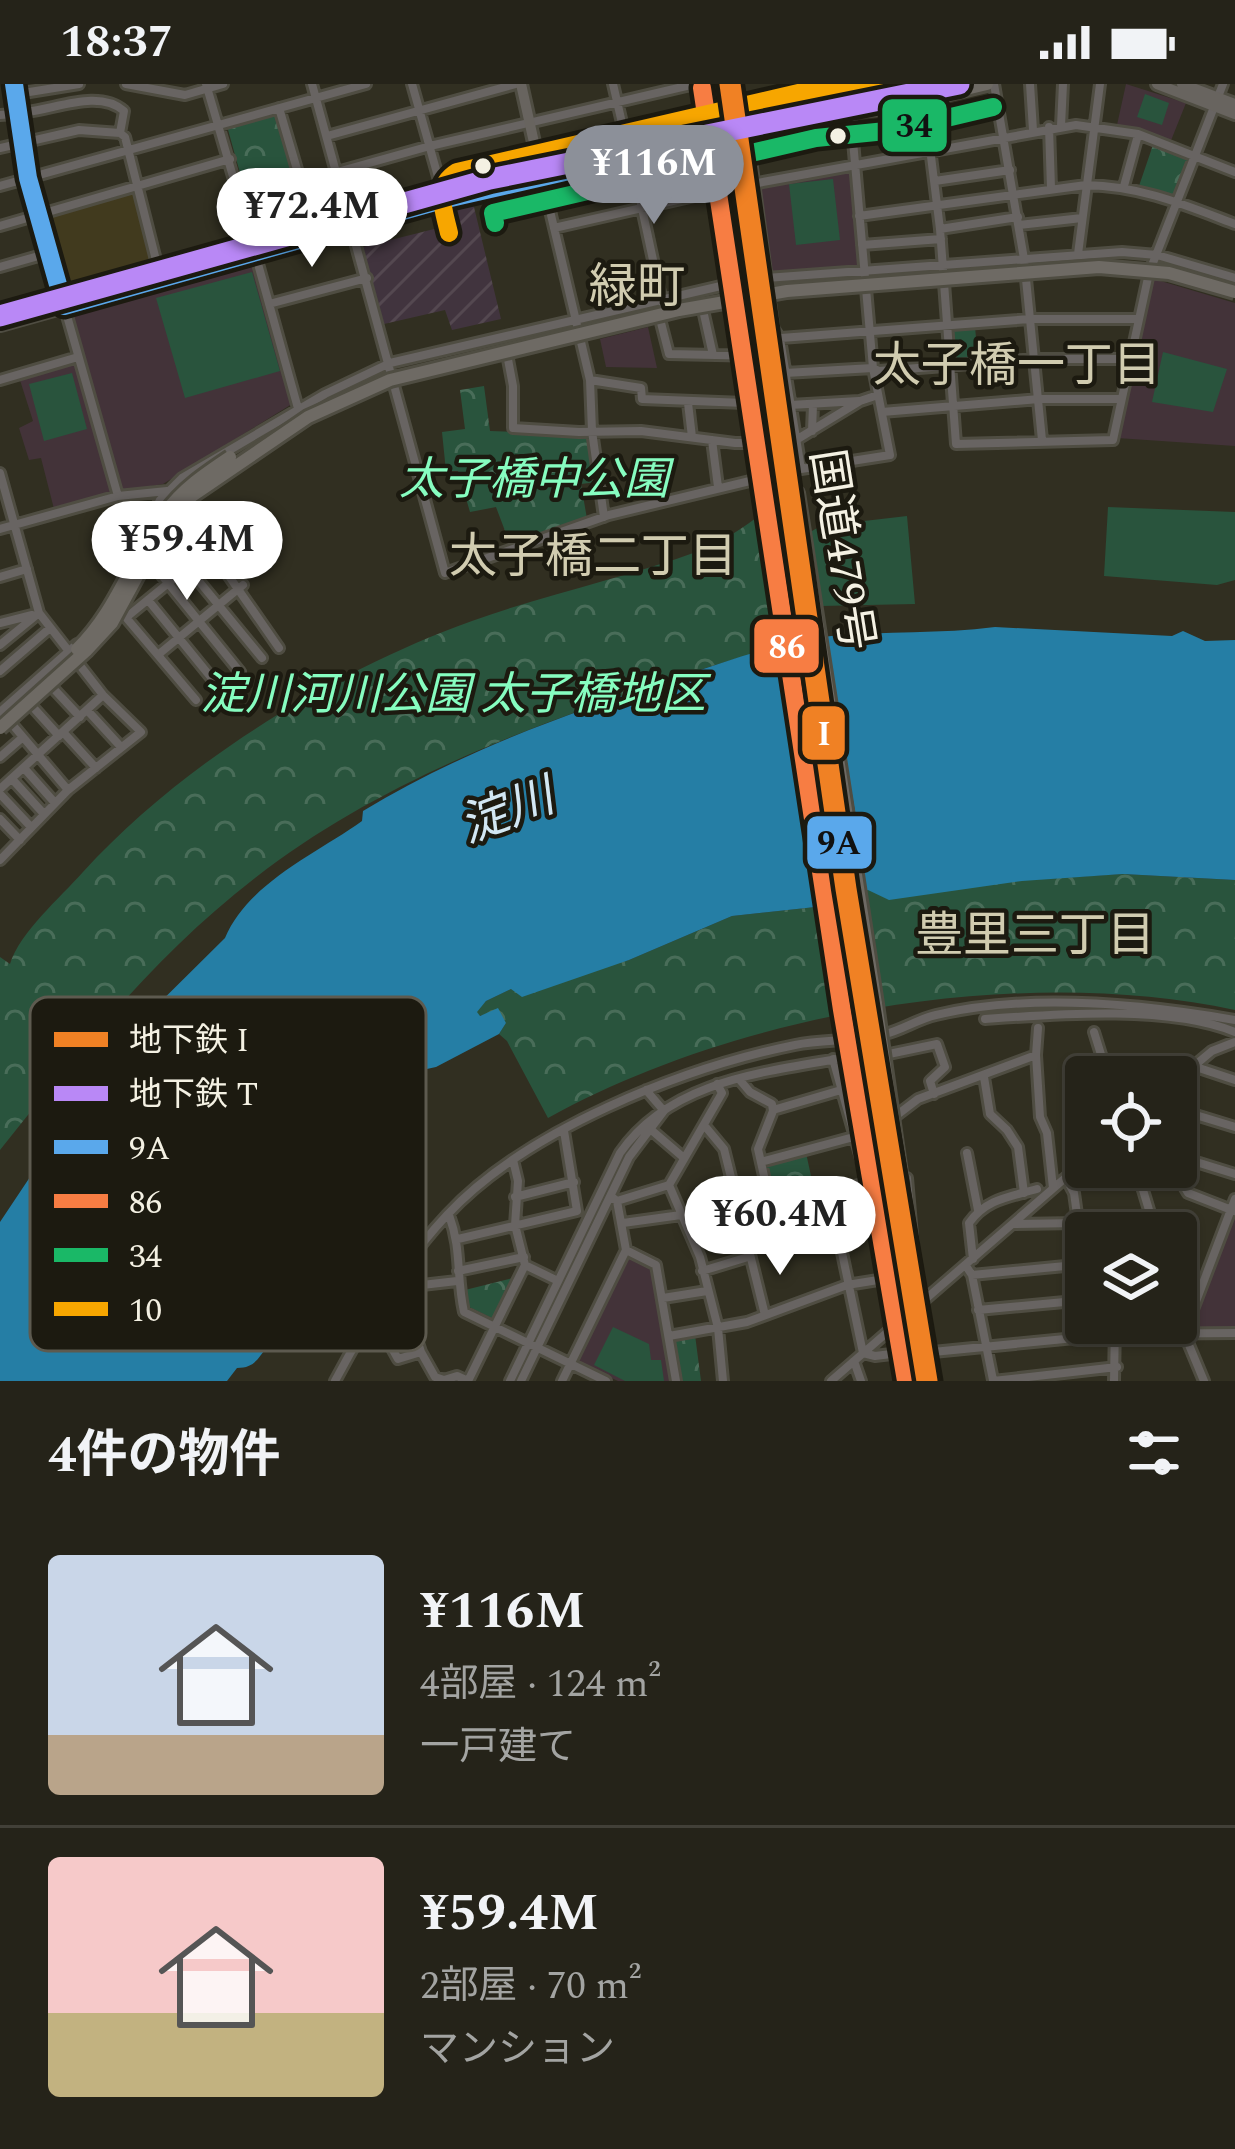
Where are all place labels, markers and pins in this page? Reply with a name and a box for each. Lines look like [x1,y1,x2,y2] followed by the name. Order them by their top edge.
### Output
[570,125,738,227] pin: ¥116M
[827,125,849,147] unlabelled marker
[472,155,494,177] unlabelled marker
[214,168,410,270] pin: ¥72.4M
[89,501,285,603] pin: ¥59.4M
[682,1176,878,1278] pin: ¥60.4M

